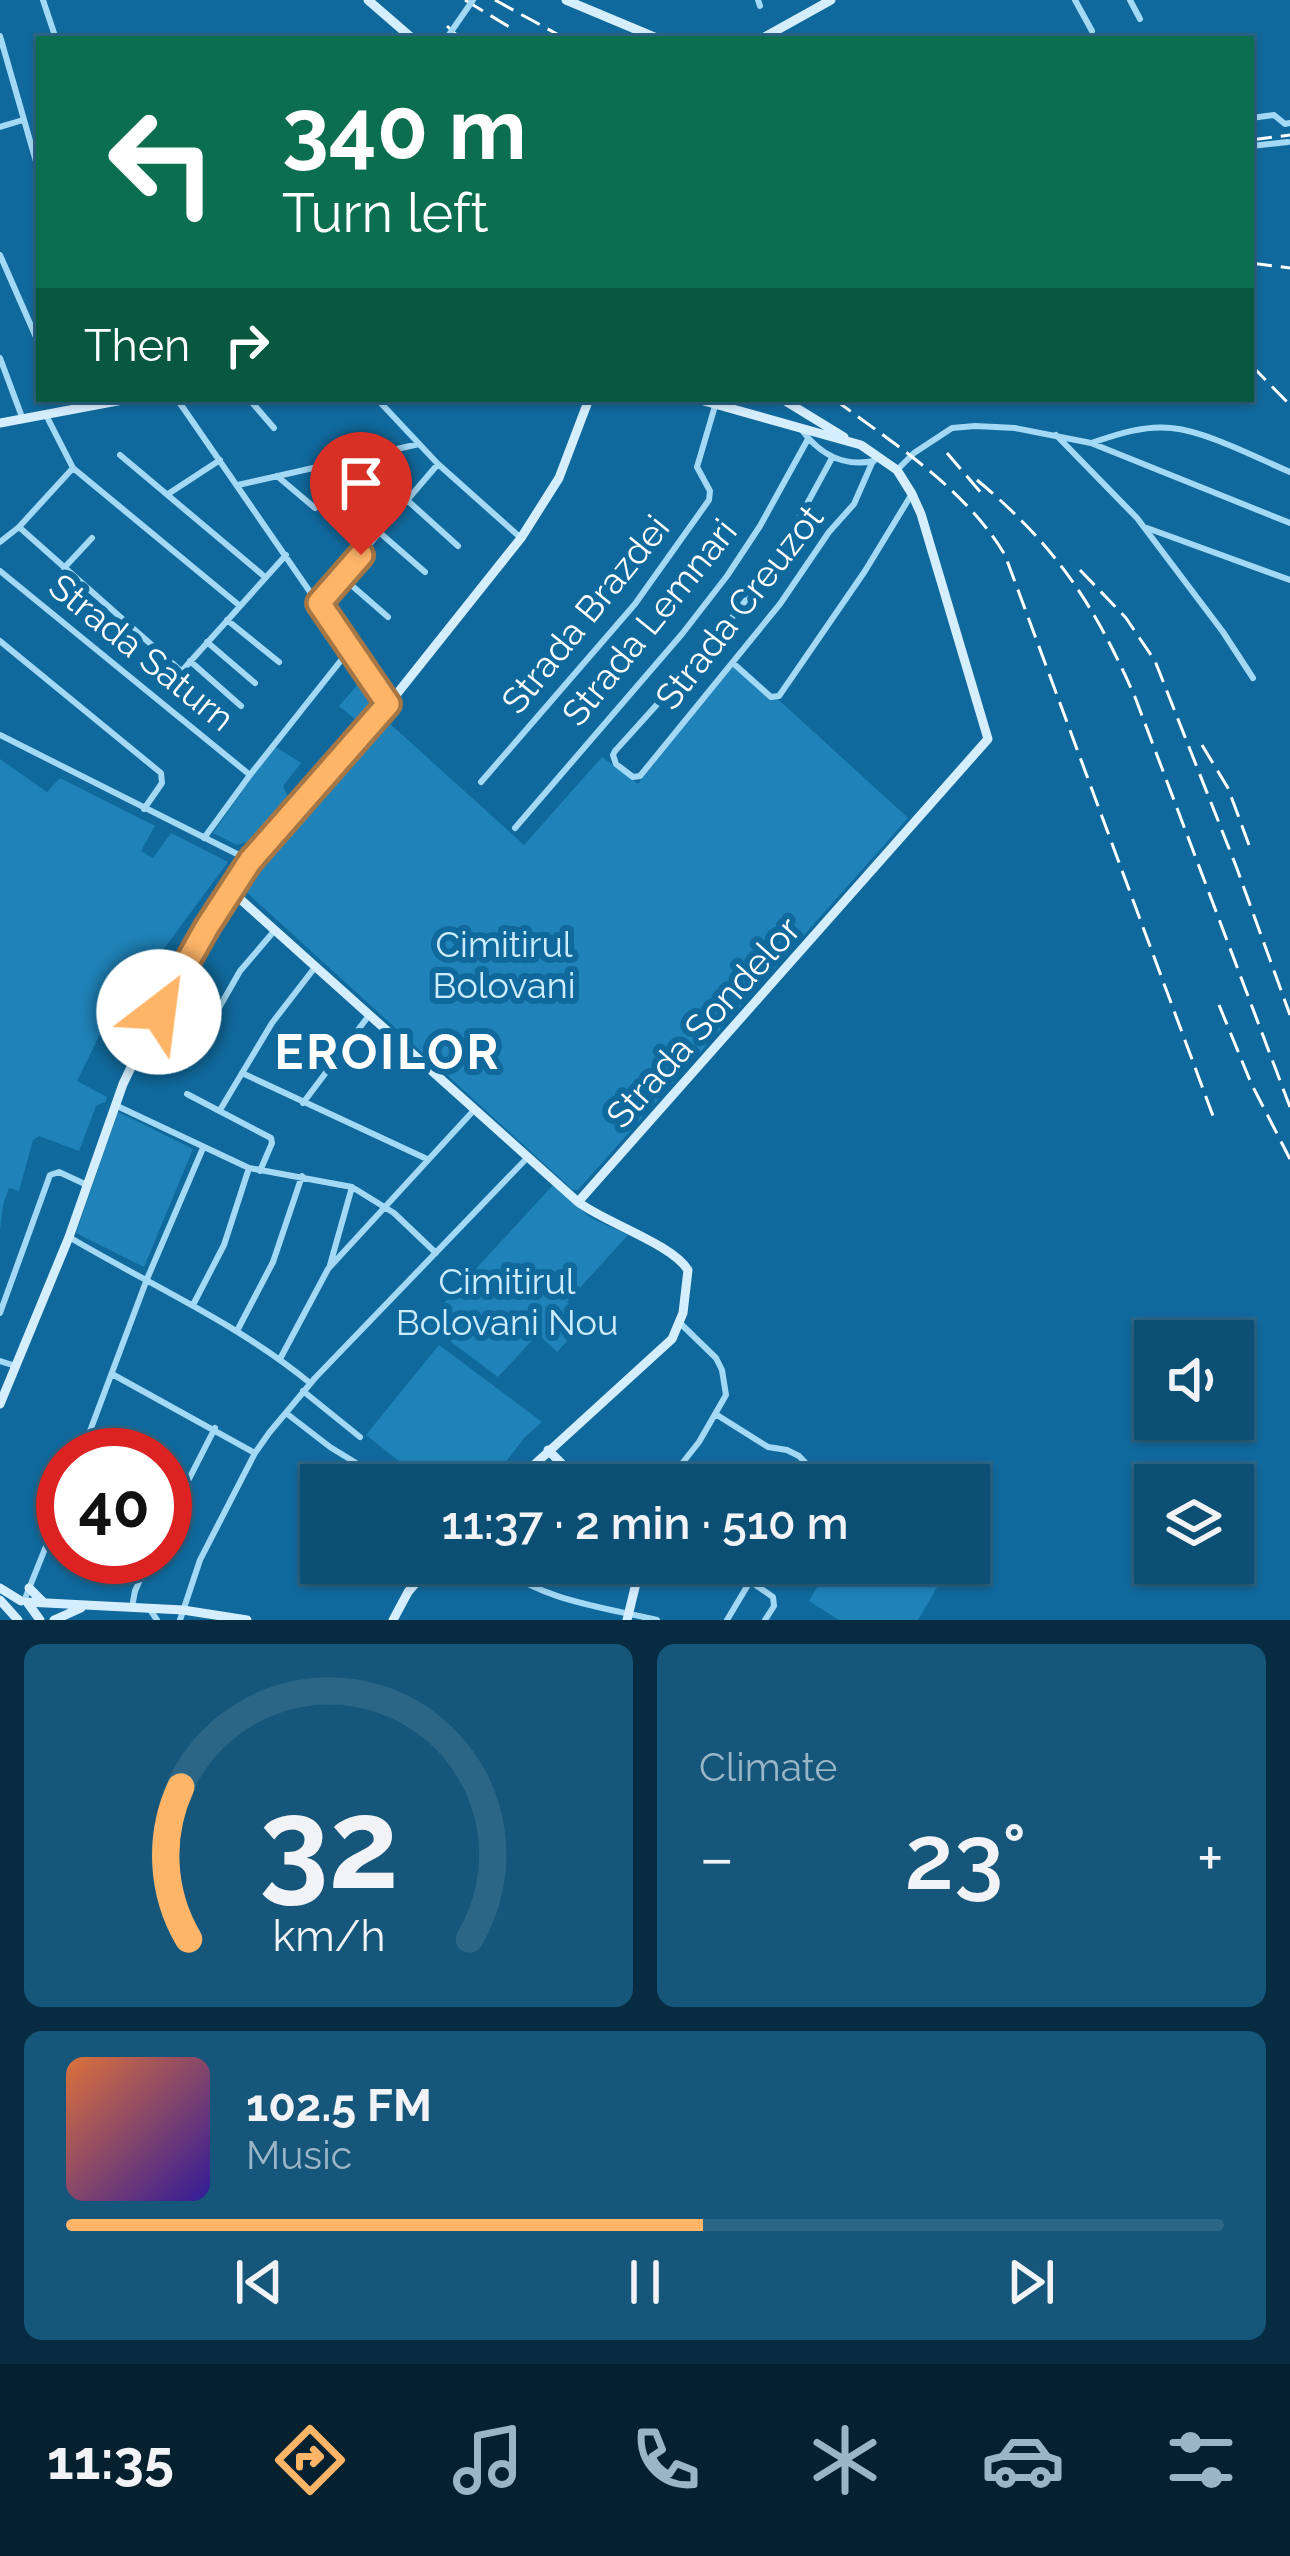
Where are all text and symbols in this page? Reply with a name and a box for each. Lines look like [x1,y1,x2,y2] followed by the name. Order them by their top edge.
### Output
[282,80,527,179] text: 340 m
[84,84,240,240] icon: left
[282,181,489,245] text: Turn left
[214,312,280,378] icon: right
[84,319,190,372] text: Then
[310,432,412,555] pin
[328,450,394,516] icon: arrive
[646,497,832,717] street label: Strada Creuzot
[493,507,677,721] street label: Strada Brazdei
[553,511,745,733] street label: Strada Lemnari
[41,565,243,739] street label: Strada Saturn
[598,908,809,1136] street label: Strada Sondelor
[432,923,576,1006] park label: Cimitirul Bolovani
[96,949,222,1075] position arrow
[274,1024,502,1080] district label: EROILOR
[396,1260,618,1343] park label: Cimitirul Bolovani Nou
[1134,1320,1254,1584] map controls
[1134,1320,1254,1440] button: sound
[36,1428,192,1584] speed limit sign: 40
[1134,1464,1254,1584] button: layers
[441,1497,849,1550] text: 11:37 · 2 min · 510 m
[699,1744,837,1790] text: Climate
[258,1771,399,1917] text: 32
[905,1804,1027,1910] text: 23°
[699,1819,735,1896] text: −
[1197,1819,1224,1896] text: +
[272,1910,385,1960] text: km/h
[246,2079,432,2132] text: 102.5 FM
[246,2132,352,2178] text: Music
[226,2249,292,2315] icon: previous
[612,2249,678,2315] icon: pause
[998,2249,1064,2315] icon: next
[268,2418,352,2502] icon: directions
[446,2418,530,2502] icon: music
[624,2418,708,2502] icon: phone
[803,2418,887,2502] icon: climate
[981,2418,1065,2502] icon: car
[1159,2418,1243,2502] icon: filters
[47,2428,174,2492] text: 11:35

